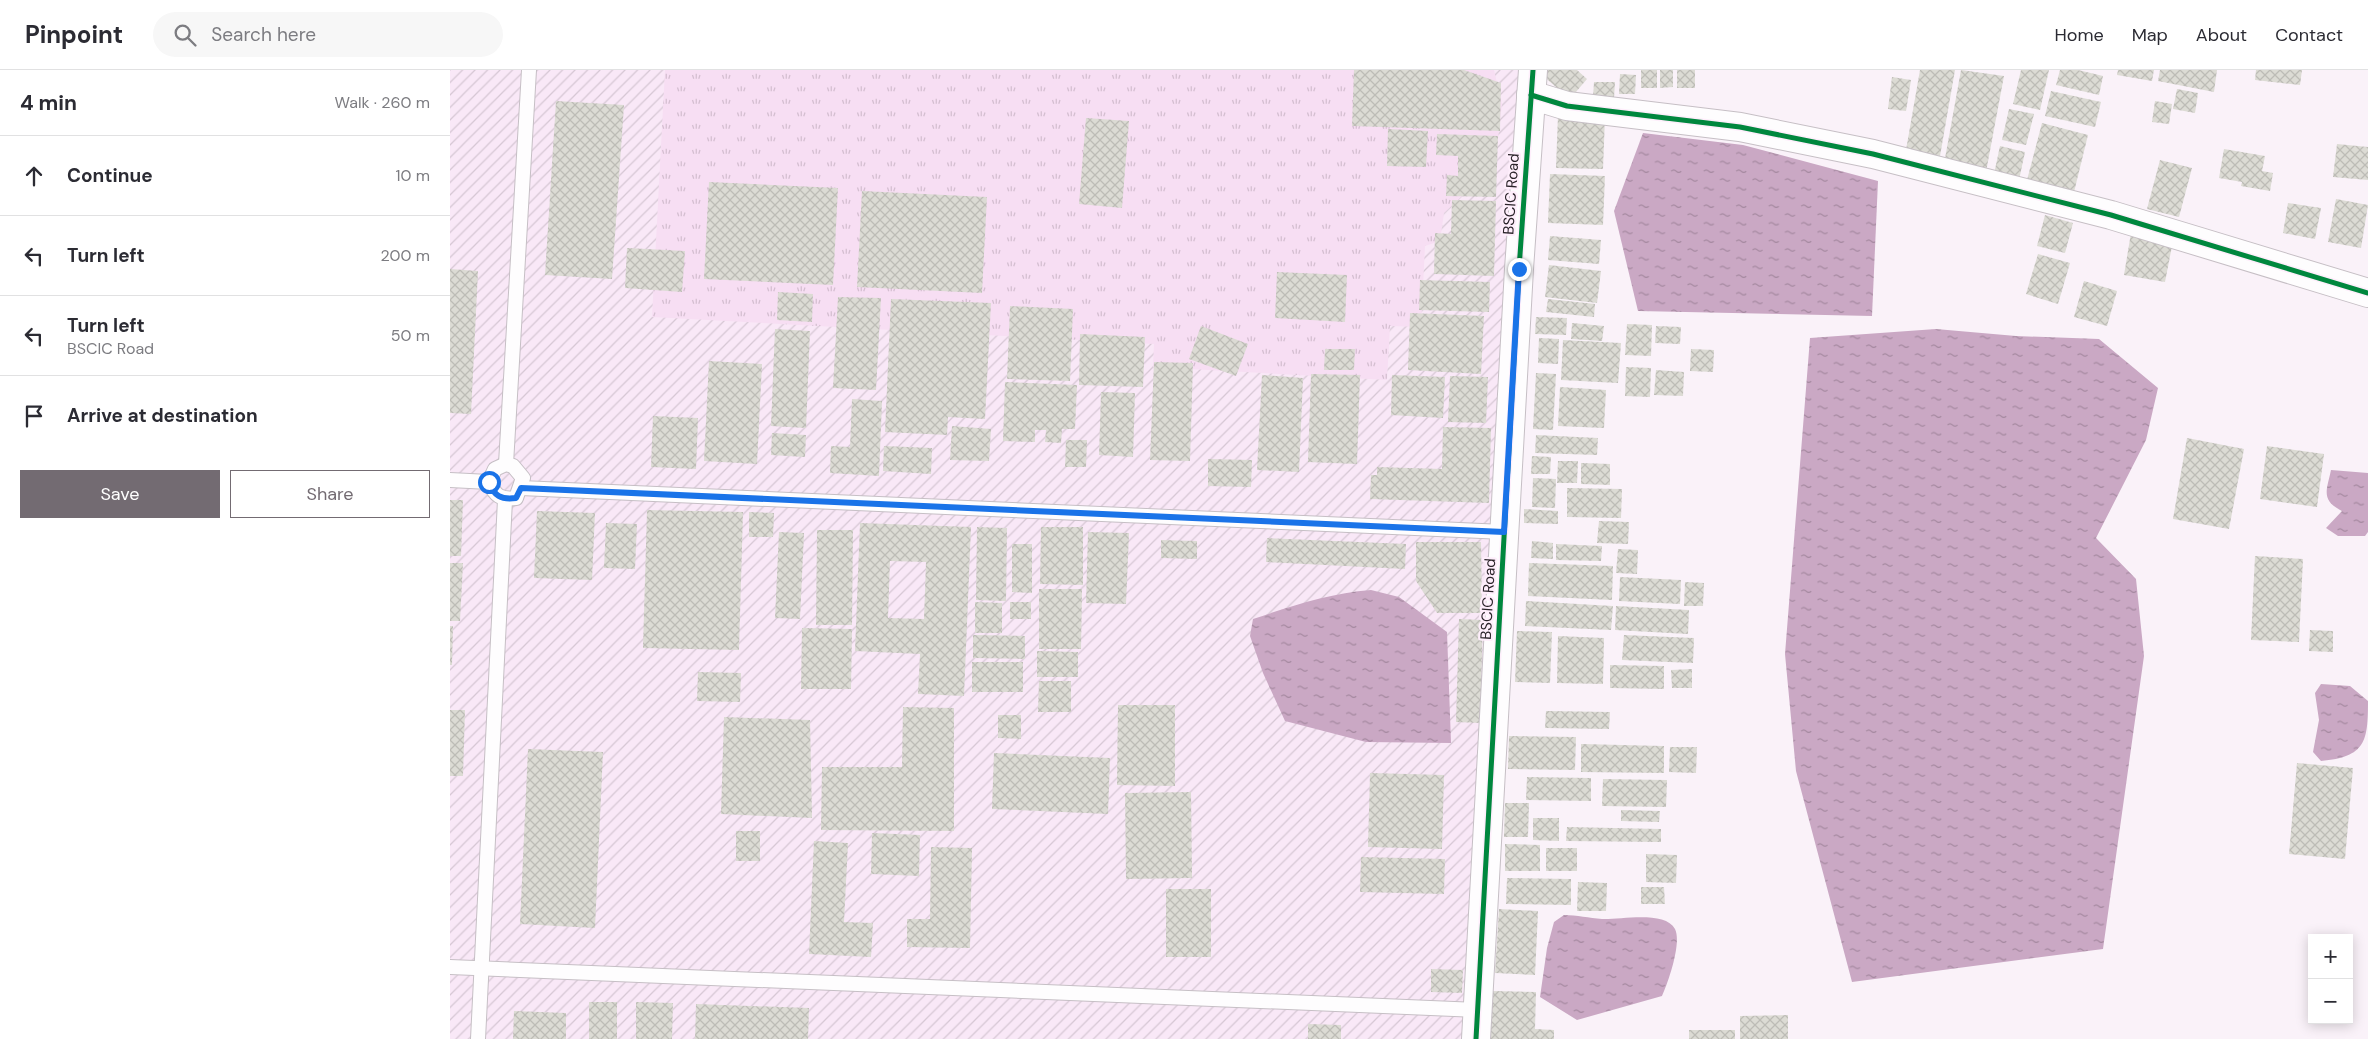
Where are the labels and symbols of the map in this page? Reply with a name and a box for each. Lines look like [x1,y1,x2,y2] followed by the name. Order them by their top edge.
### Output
[1498,153,1524,235] street label: BSCIC Road
[1508,258,1531,281] route end
[478,471,501,494] route start
[1476,558,1500,640] street label: BSCIC Road

